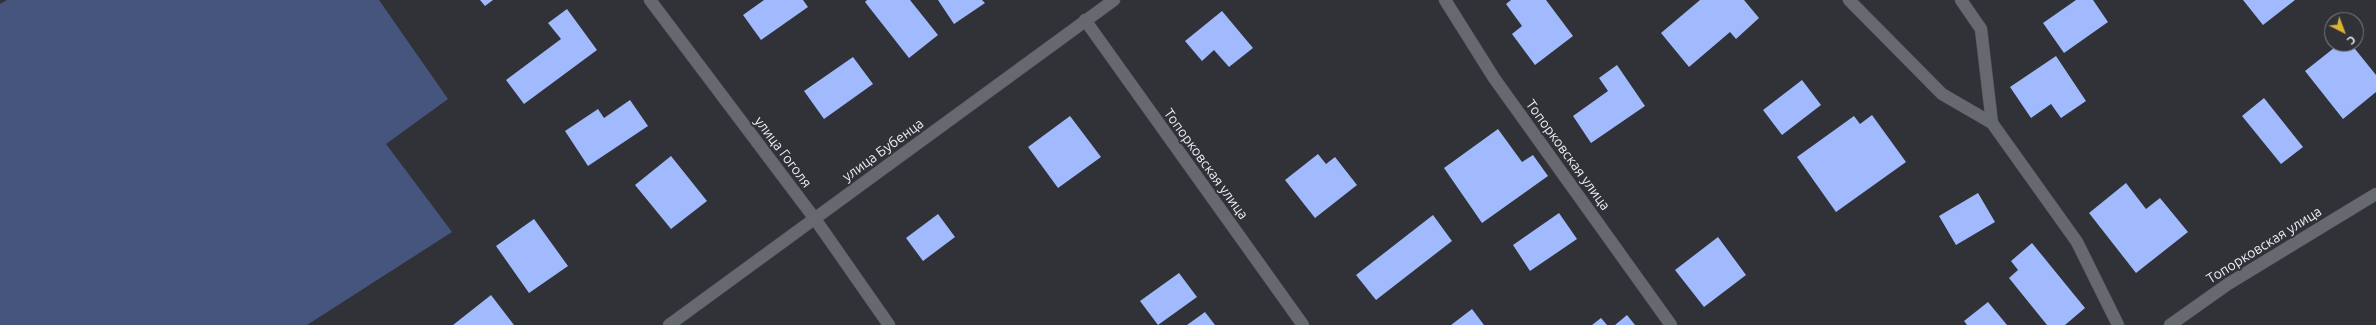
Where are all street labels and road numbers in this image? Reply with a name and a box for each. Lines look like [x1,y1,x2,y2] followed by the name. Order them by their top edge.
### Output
[1522,96,1614,214] street label: Топорковская улица
[1160,105,1252,223] street label: Топорковская улица
[751,113,815,191] street label: улица Гоголя
[839,115,927,185] street label: улица Бубенца
[2203,203,2325,287] street label: Топорковская улица

